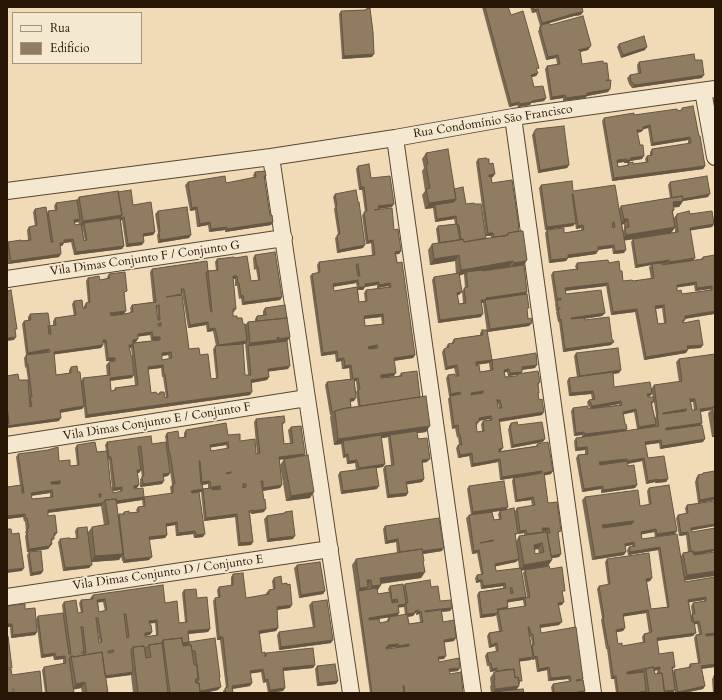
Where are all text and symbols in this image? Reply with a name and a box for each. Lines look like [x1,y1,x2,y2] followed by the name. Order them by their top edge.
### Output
[12,12,142,64] legend
[50,20,70,36] text: Rua
[50,40,90,56] text: Edifício
[412,102,574,142] street label: Rua Condomínio São Francisco
[49,239,241,279] street label: Vila Dimas Conjunto F / Conjunto G
[62,400,252,444] street label: Vila Dimas Conjunto E / Conjunto F
[72,552,264,594] street label: Vila Dimas Conjunto D / Conjunto E

